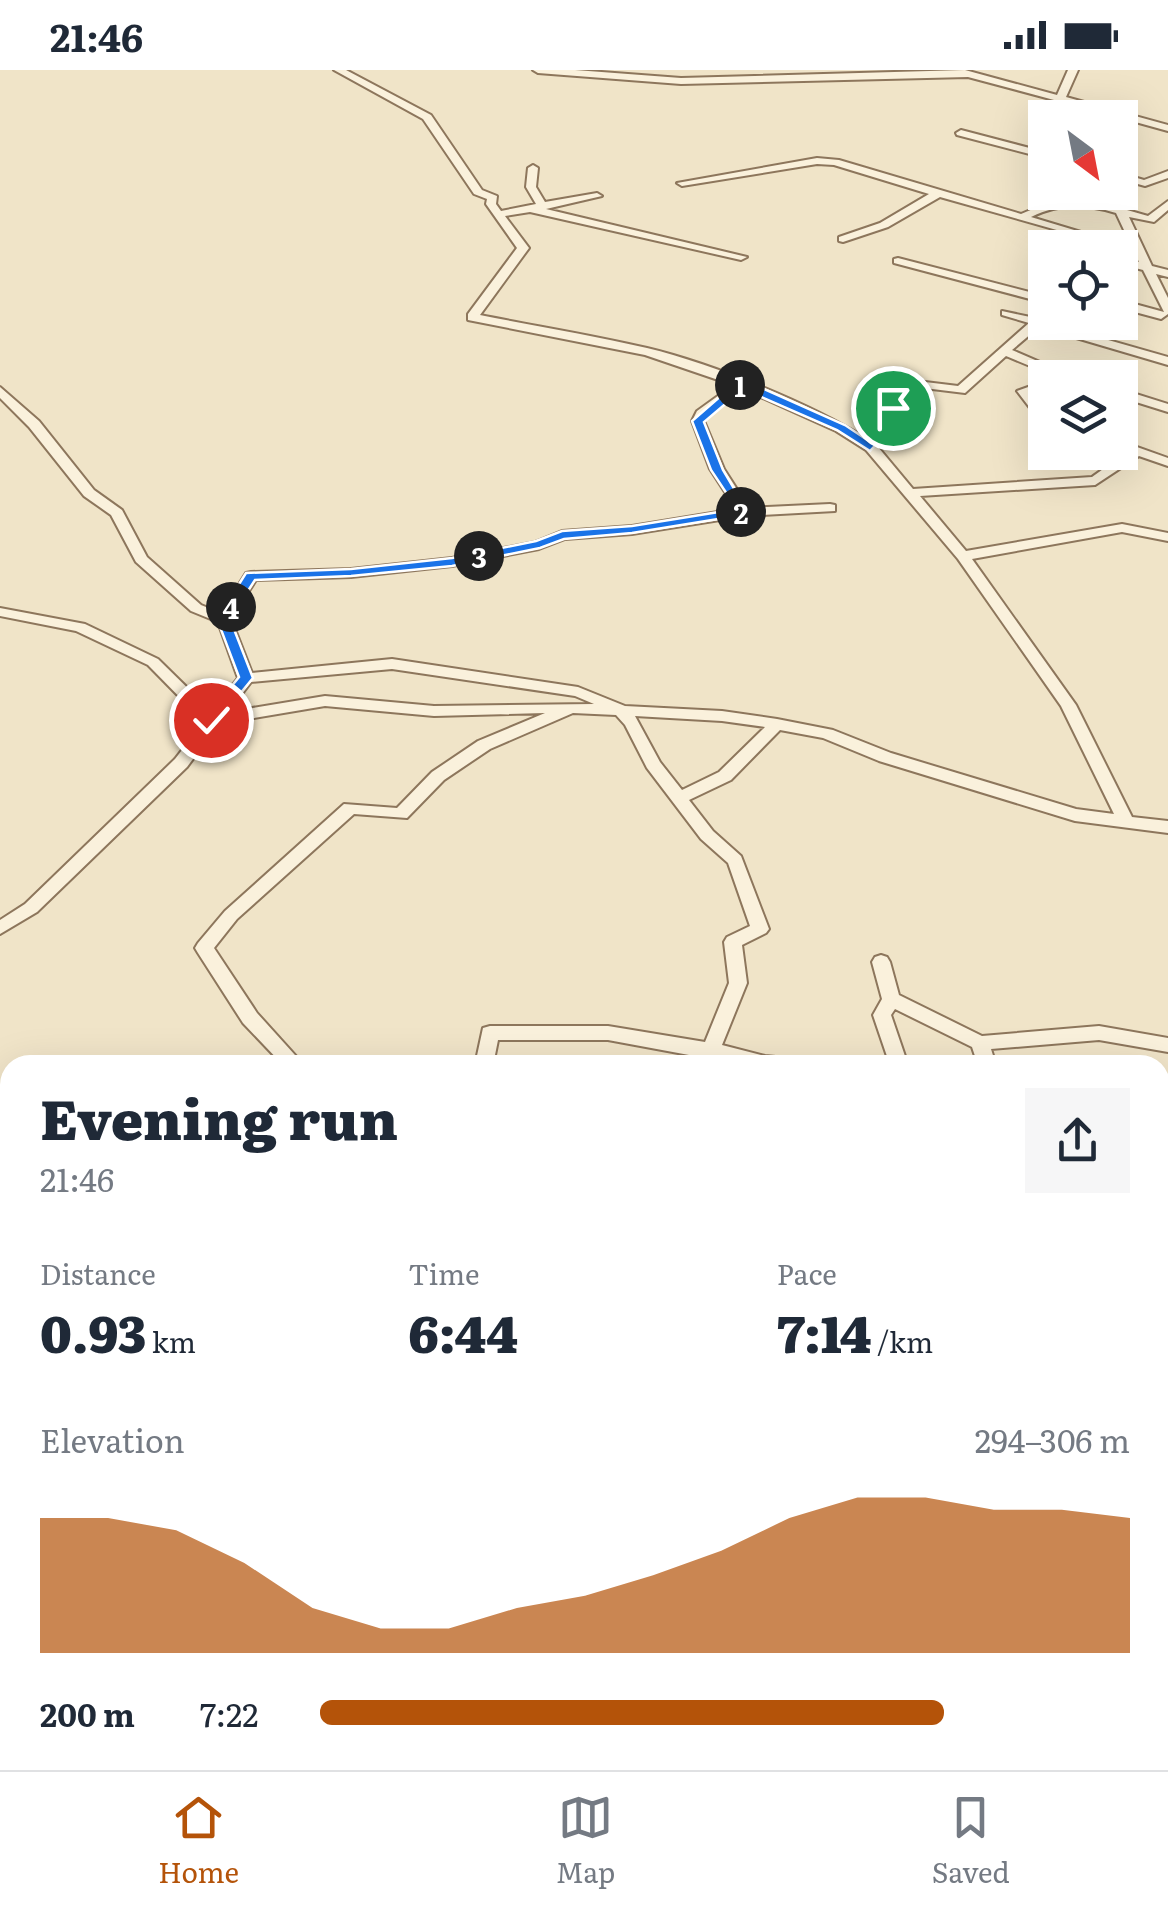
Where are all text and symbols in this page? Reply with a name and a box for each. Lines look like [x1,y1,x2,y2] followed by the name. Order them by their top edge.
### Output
[50,7,143,64] text: 21:46
[1028,100,1138,210] north arrow
[1028,100,1138,470] map controls
[1028,230,1138,340] button: locate
[715,360,765,410] pin: 1
[1028,360,1138,470] button: layers
[734,364,746,406] text: 1
[851,366,936,451] pin
[866,381,921,436] icon: arrive
[716,487,766,537] pin: 2
[733,491,749,533] text: 2
[454,531,504,581] pin: 3
[471,535,487,577] text: 3
[206,582,256,632] pin: 4
[223,586,239,628] text: 4
[169,678,254,763] pin
[184,693,239,748] icon: check
[40,1075,398,1157] text: Evening run
[1025,1088,1130,1193] button: share
[40,1154,114,1202] text: 21:46
[40,1252,156,1294] text: Distance
[408,1252,480,1294] text: Time
[777,1252,837,1294] text: Pace
[40,1294,146,1368] text: 0.93
[408,1294,518,1368] text: 6:44
[777,1294,871,1368] text: 7:14
[146,1320,196,1362] text: km
[871,1320,933,1362] text: /km
[40,1415,185,1463] text: Elevation
[975,1415,1130,1463] text: 294–306 m
[40,1689,135,1737] text: 200 m
[200,1689,258,1737] text: 7:22
[158,1790,239,1892] tab: Home
[556,1790,615,1892] tab: Map
[932,1790,1010,1892] tab: Saved

